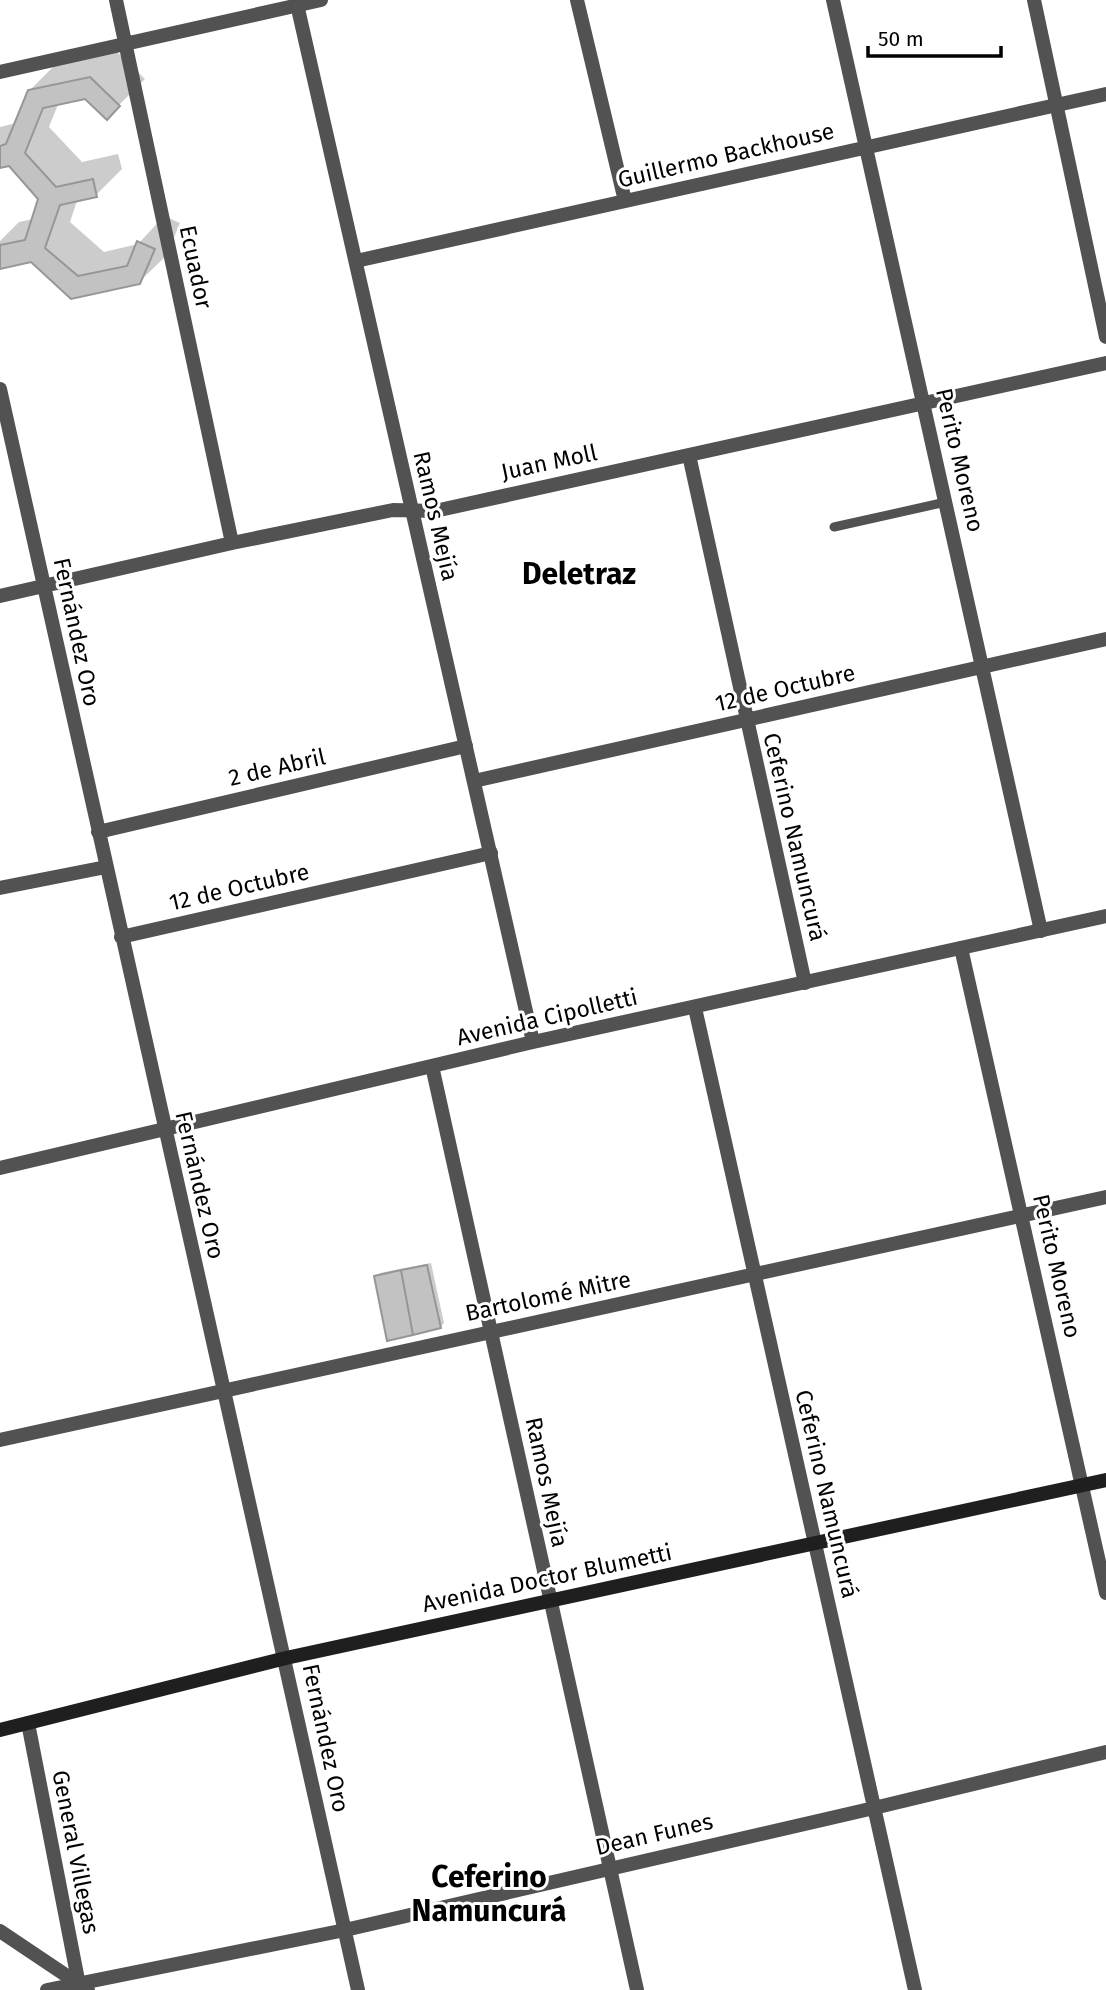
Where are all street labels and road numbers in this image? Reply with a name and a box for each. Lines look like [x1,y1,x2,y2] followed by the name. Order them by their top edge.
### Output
[615,116,837,194] street label: Guillermo Backhouse
[174,223,219,311] street label: Ecuador
[930,385,990,535] street label: Perito Moreno
[499,438,600,486] street label: Juan Moll
[407,448,465,584] street label: Ramos Mejía
[48,555,106,709] street label: Fernández Oro
[712,658,858,718] street label: 12 de Octubre
[757,730,833,944] street label: Ceferino Namuncurá
[226,742,329,792] street label: 2 de Abril
[166,857,312,917] street label: 12 de Octubre
[454,983,640,1051] street label: Avenida Cipolletti
[169,1108,231,1262] street label: Fernández Oro
[1027,1191,1087,1341] street label: Perito Moreno
[463,1265,633,1327] street label: Bartolomé Mitre
[789,1387,865,1601] street label: Ceferino Namuncurá
[520,1414,574,1550] street label: Ramos Mejía
[420,1538,674,1618] street label: Avenida Doctor Blumetti
[297,1661,355,1815] street label: Fernández Oro
[46,1768,106,1936] street label: General Villegas
[592,1807,716,1861] street label: Dean Funes

